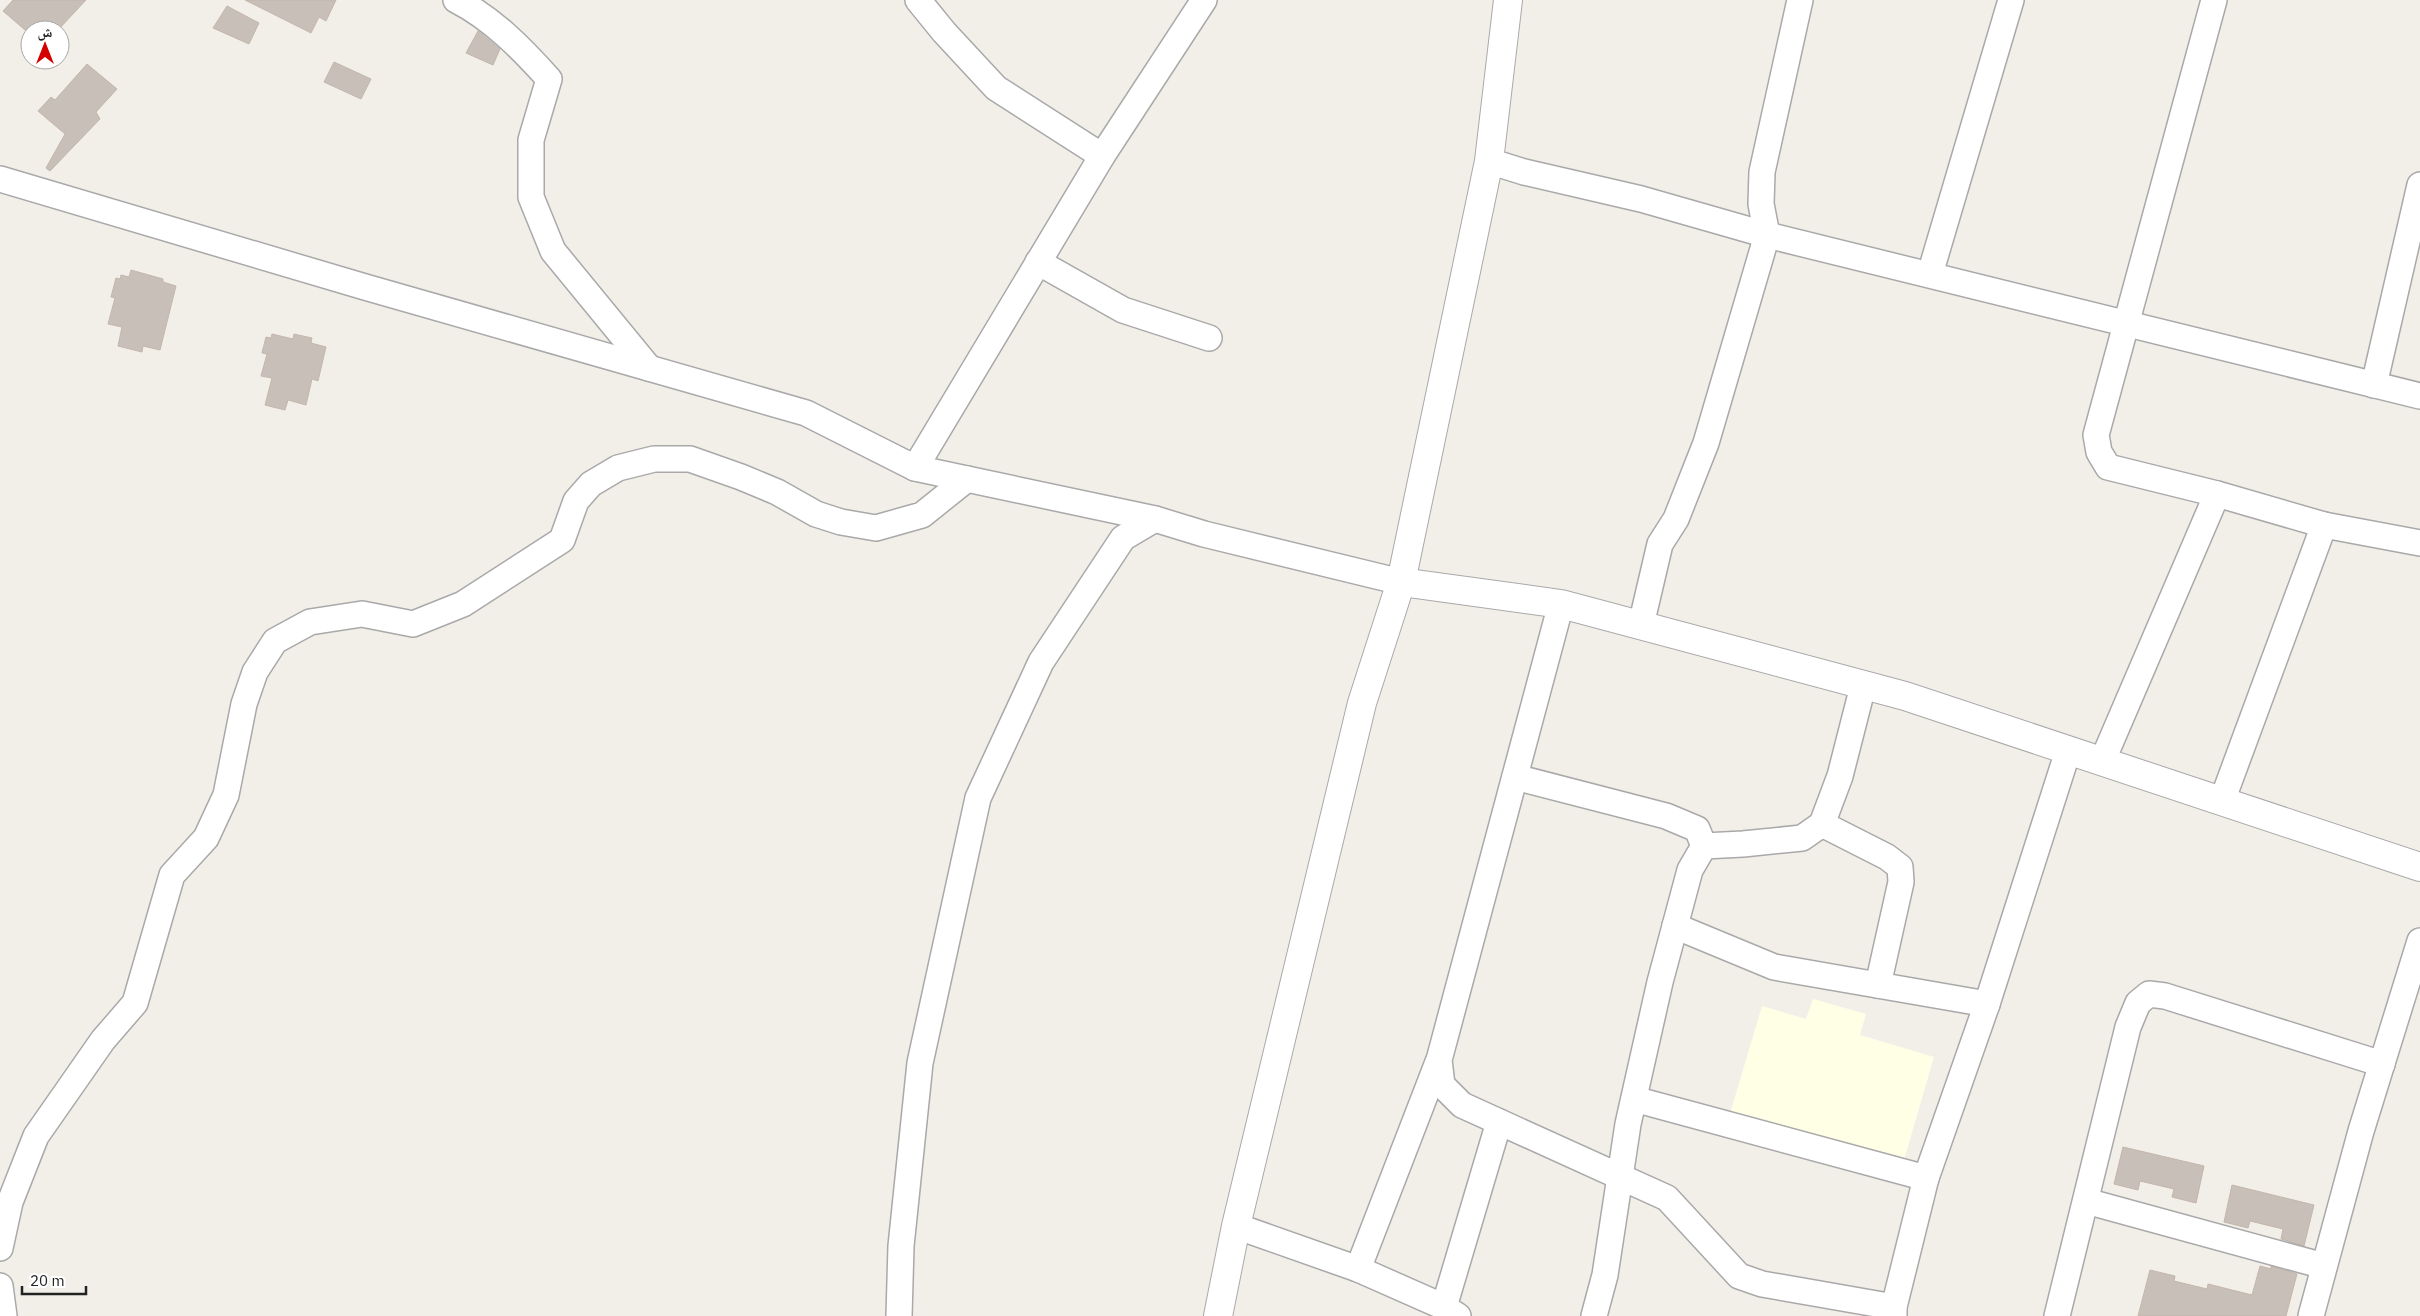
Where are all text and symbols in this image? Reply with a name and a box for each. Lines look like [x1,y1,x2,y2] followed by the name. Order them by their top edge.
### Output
[20,20,70,70] north arrow
[38,23,53,41] text: ش
[22,1264,86,1296] scale bar
[30,1271,65,1290] text: 20 m

